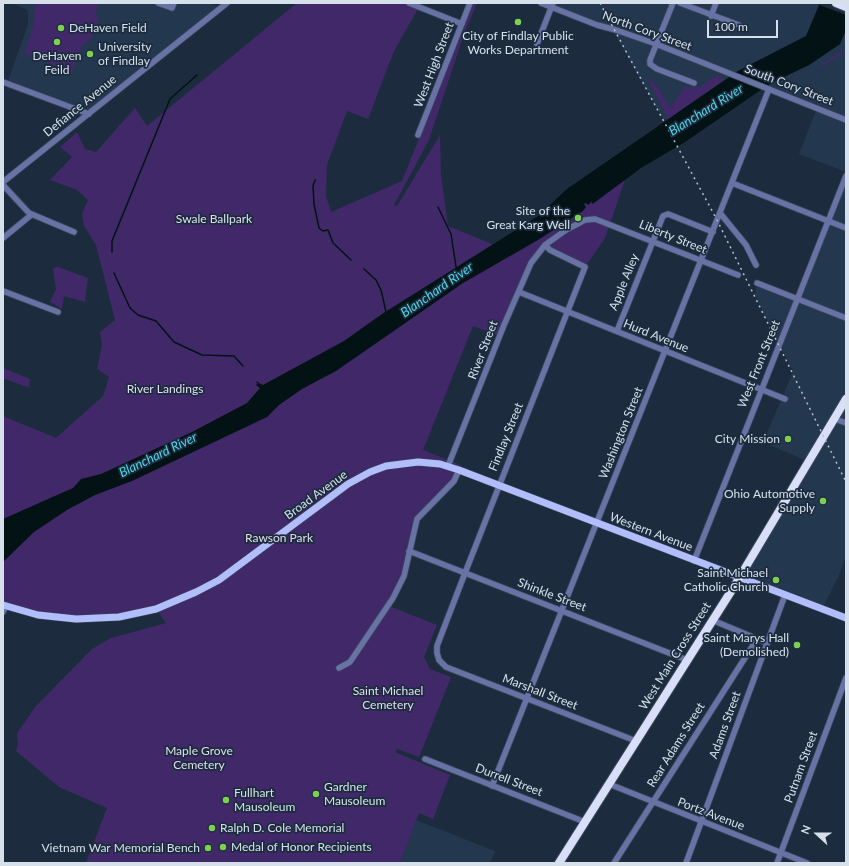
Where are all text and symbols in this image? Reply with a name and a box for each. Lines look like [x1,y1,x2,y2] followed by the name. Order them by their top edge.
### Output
[600,8,694,54] street label: North Cory Street
[709,12,780,38] scale bar
[513,17,523,27] marker: City of Findlay Public Works Department
[714,19,748,34] text: 100 m
[411,20,457,110] street label: West High Street
[69,21,147,35] place label: DeHaven Field
[56,23,66,33] marker: DeHaven Field
[462,29,574,57] place label: City of Findlay Public Works Department
[52,37,62,47] marker: DeHaven Feild
[98,40,151,68] place label: University of Findlay
[32,49,82,77] place label: DeHaven Feild
[85,49,95,59] marker: University of Findlay
[743,61,835,109] street label: South Cory Street
[41,72,119,140] street label: Defiance Avenue
[666,81,746,139] water label: Blanchard River
[486,204,570,232] place label: Site of the Great Karg Well
[176,212,252,226] park label: Swale Ballpark
[573,213,583,223] marker: Site of the Great Karg Well
[637,217,709,257] street label: Liberty Street
[606,252,642,312] street label: Apple Alley
[398,259,476,321] water label: Blanchard River
[621,316,691,356] street label: Hurd Avenue
[735,318,783,410] street label: West Front Street
[465,319,501,381] street label: River Street
[127,382,203,396] park label: River Landings
[596,385,646,481] street label: Washington Street
[486,401,526,473] street label: Findlay Street
[116,429,200,481] water label: Blanchard River
[715,432,780,446] place label: City Mission
[783,434,793,444] marker: City Mission
[282,467,350,523] street label: Broad Avenue
[724,487,815,515] place label: Ohio Automotive Supply
[818,496,828,506] marker: Ohio Automotive Supply
[607,510,695,554] street label: Western Avenue
[245,531,313,545] park label: Rawson Park
[684,566,768,594] place label: Saint Michael Catholic Church
[516,575,588,615] street label: Shinkle Street
[771,575,781,585] marker: Saint Michael Catholic Church
[636,600,714,712] street label: West Main Cross Street
[703,631,789,659] place label: Saint Marys Hall (Demolished)
[792,640,802,650] marker: Saint Marys Hall (Demolished)
[500,671,580,713] street label: Marshall Street
[353,684,423,712] park label: Saint Michael Cemetery
[706,689,744,761] street label: Adams Street
[644,700,708,790] street label: Rear Adams Street
[781,729,821,805] street label: Putnam Street
[165,744,233,772] park label: Maple Grove Cemetery
[473,761,545,799] street label: Durrell Street
[324,780,385,808] place label: Gardner Mausoleum
[234,786,295,814] place label: Fullhart Mausoleum
[311,789,321,799] marker: Gardner Mausoleum
[221,795,231,805] marker: Fullhart Mausoleum
[675,795,747,833] street label: Portz Avenue
[797,814,837,854] north arrow
[220,821,344,835] place label: Ralph D. Cole Memorial
[207,823,217,833] marker: Ralph D. Cole Memorial
[798,823,813,836] text: N
[231,840,372,854] place label: Medal of Honor Recipients
[41,841,200,855] place label: Vietnam War Memorial Bench
[218,842,228,852] marker: Medal of Honor Recipients
[203,843,213,853] marker: Vietnam War Memorial Bench

